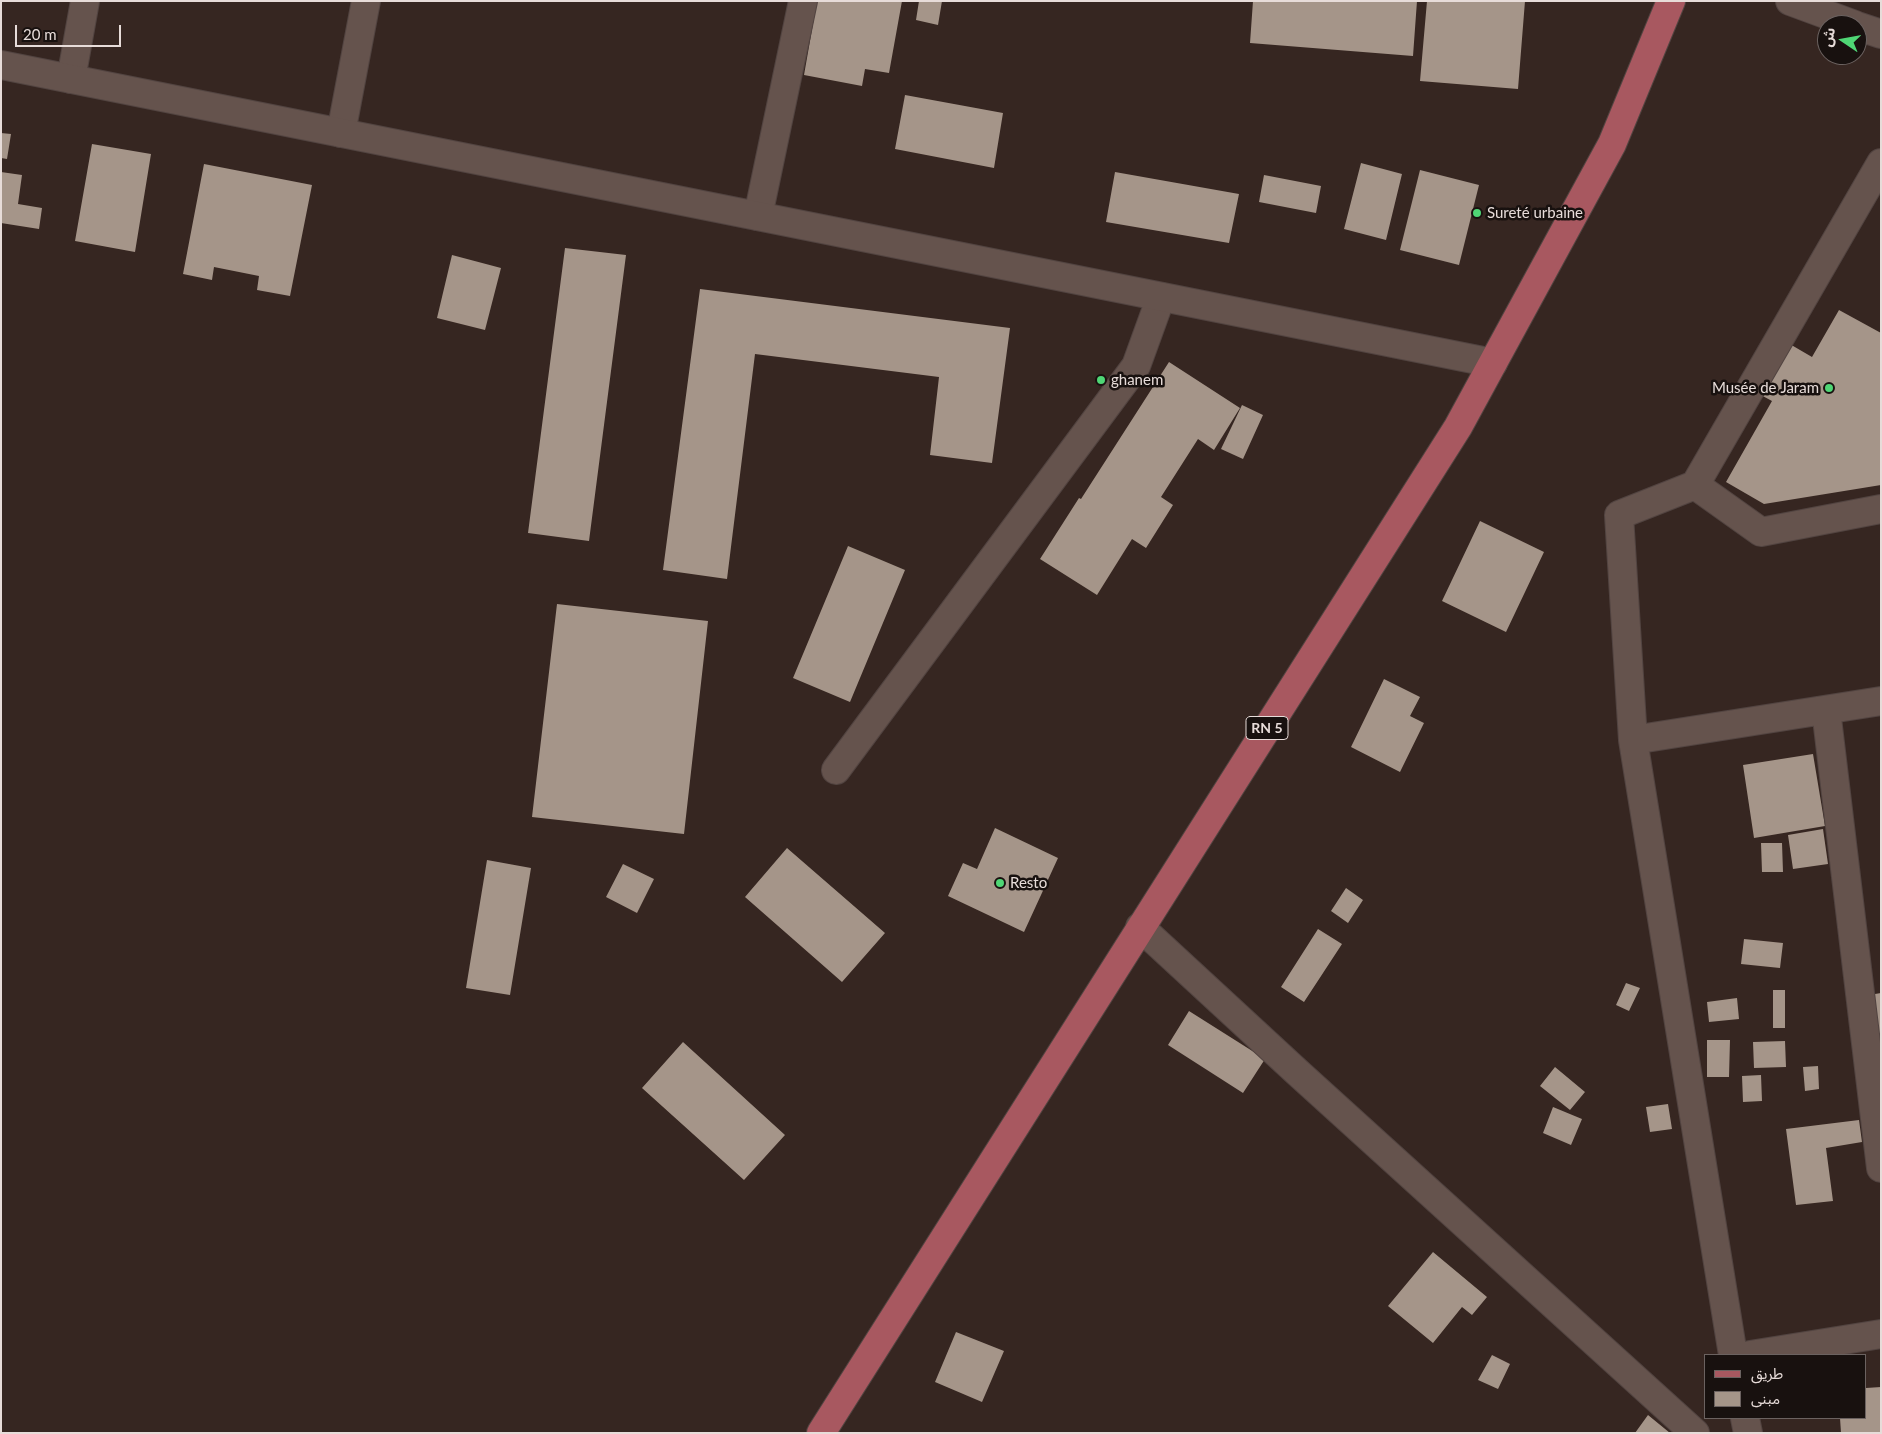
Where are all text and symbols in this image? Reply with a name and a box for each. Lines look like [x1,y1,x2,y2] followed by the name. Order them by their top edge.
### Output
[18,15,124,47] scale bar
[1817,15,1867,65] north arrow
[23,25,57,43] text: 20 m
[1818,26,1838,48] text: ش
[1487,204,1583,222] place label: Sureté urbaine
[1471,207,1483,219] marker: Sureté urbaine
[1111,371,1163,389] place label: ghanem
[1095,374,1107,386] marker: ghanem
[1712,379,1819,397] place label: Musée de Jaram
[1823,382,1835,394] marker: Musée de Jaram
[1246,716,1288,740] road number: RN 5
[1010,874,1047,892] place label: Resto
[994,877,1006,889] marker: Resto
[1704,1354,1867,1419] legend
[1751,1364,1783,1382] text: طريق
[1751,1389,1780,1407] text: مبنى

